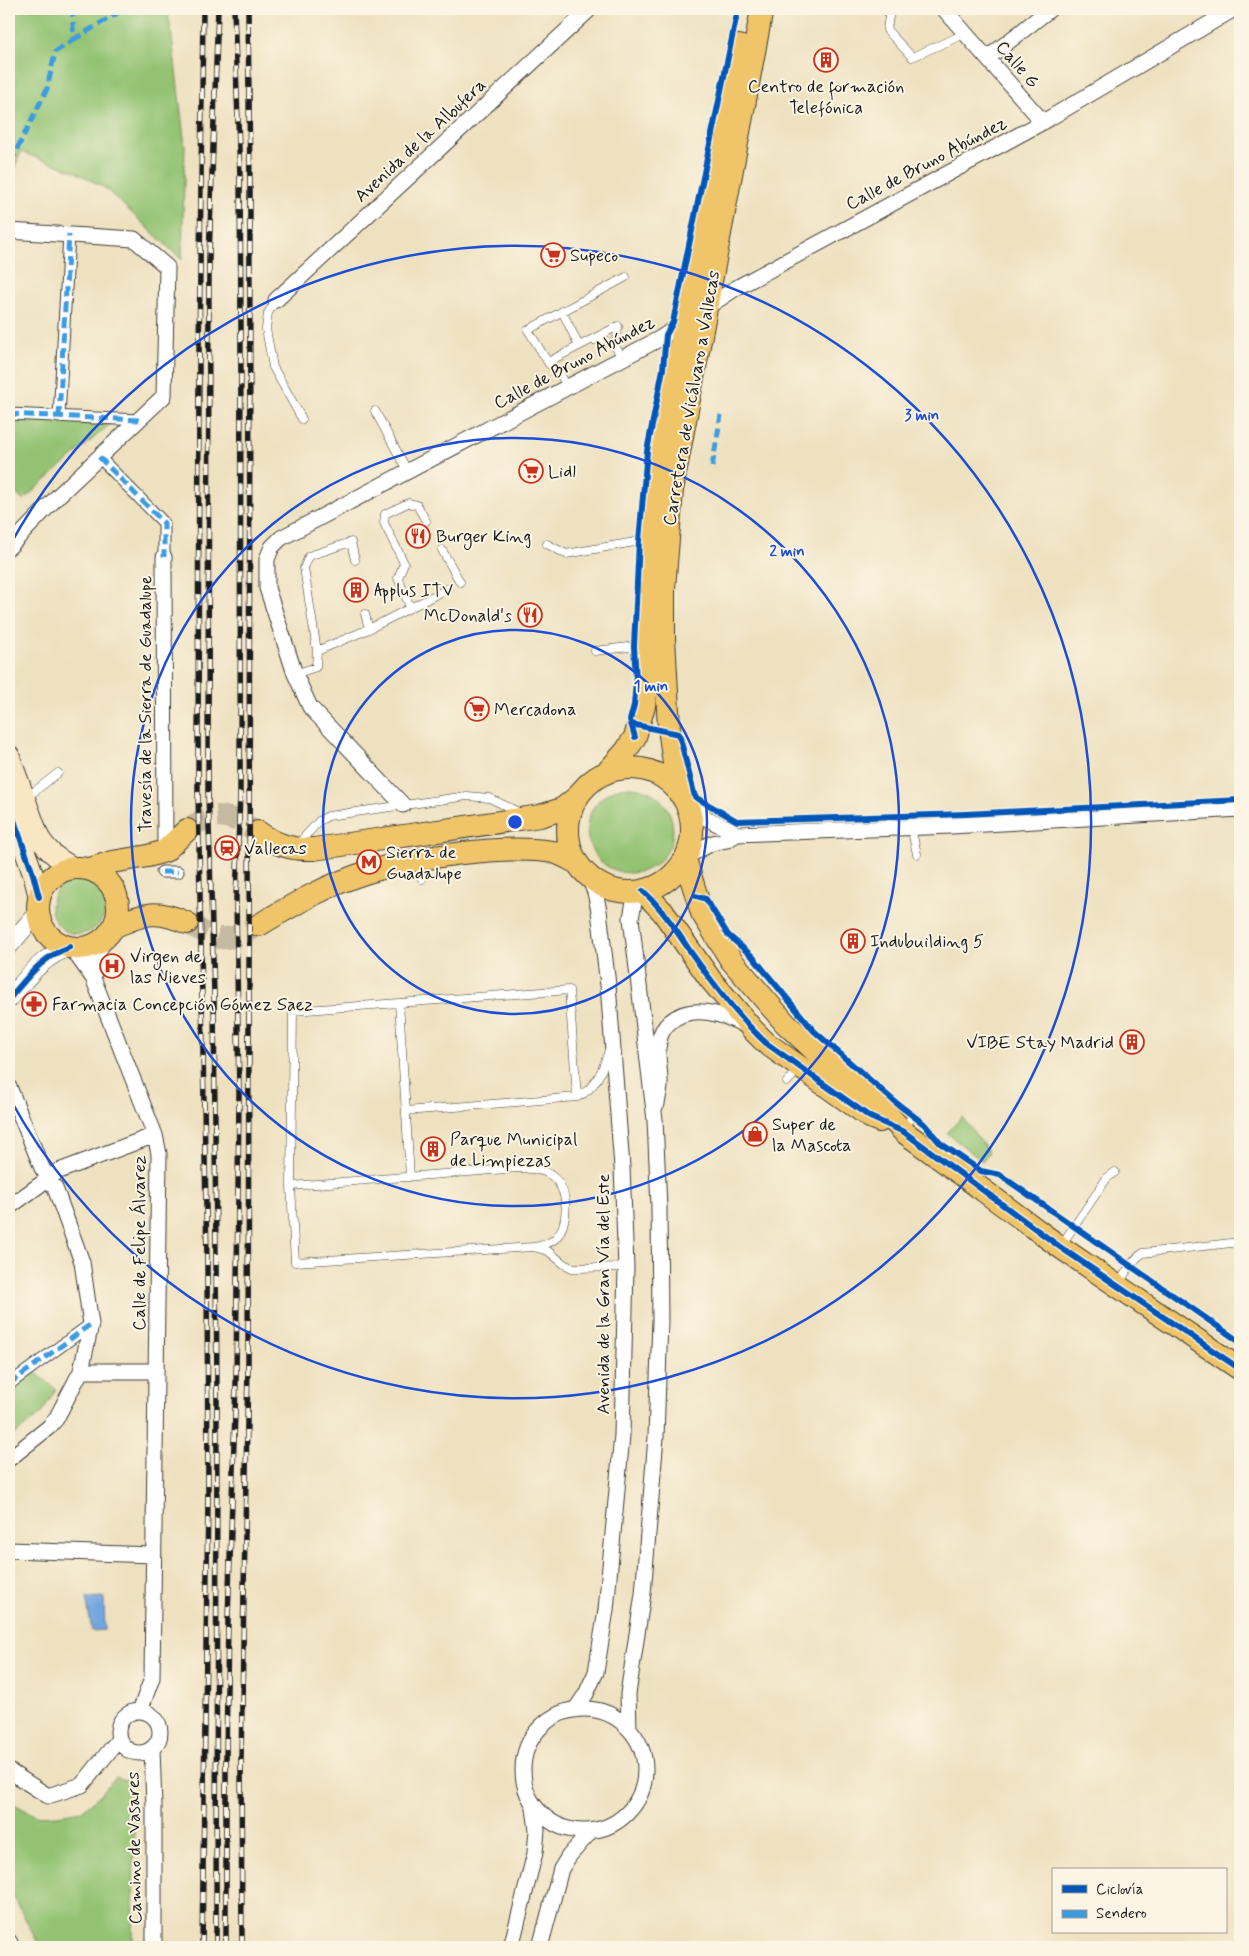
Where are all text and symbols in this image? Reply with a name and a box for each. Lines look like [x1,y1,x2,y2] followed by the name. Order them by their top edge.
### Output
[990,36,1045,94] street label: Calle G
[813,47,839,73] building icon: Centro de formación Telefónica
[350,73,492,208] street label: Avenida de la Albufera
[748,75,904,120] place label: Centro de formación Telefónica
[842,111,1011,217] street label: Calle de Bruno Abúndez
[540,242,566,268] supermarket icon: Supeco
[570,244,618,268] place label: Supeco
[658,269,726,528] street label: Carretera de Vicálvaro a Vallecas
[490,310,659,416] street label: Calle de Bruno Abúndez
[905,406,939,426] text: 3 min
[518,458,544,484] supermarket icon: Lidl
[548,460,576,484] place label: Lidl
[405,523,431,549] restaurant icon: Burger King
[436,525,531,550] place label: Burger King
[769,542,805,562] text: 2 min
[134,575,158,833] street label: Travesía de la Sierra de Guadalupe
[343,577,369,603] building icon: Applus ITV
[374,579,453,604] place label: Applus ITV
[517,602,543,628] restaurant icon: McDonald's
[424,604,512,628] place label: McDonald's
[634,677,668,697] text: 1 min
[464,696,490,722] supermarket icon: Mercadona
[494,698,577,722] place label: Mercadona
[506,813,524,831] centre of rings
[214,835,240,861] station icon: Vallecas
[244,837,307,861] place label: Vallecas
[386,841,462,886] place label: Sierra de Guadalupe
[356,849,382,875] metro station icon: Sierra de Guadalupe
[840,928,866,954] building icon: Indubuilding 5
[870,930,984,954] place label: Indubuilding 5
[130,945,206,990] place label: Virgen de las Nieves
[99,953,125,979] hospital icon: Virgen de las Nieves
[21,991,47,1017] pharmacy icon: Farmacia Concepción Gómez Saez
[52,993,313,1017] place label: Farmacia Concepción Gómez Saez
[1119,1029,1145,1055] building icon: VIBE Stay Madrid
[966,1031,1114,1055] place label: VIBE Stay Madrid
[772,1113,851,1158] place label: Super de la Mascota
[742,1121,768,1147] shop icon: Super de la Mascota
[450,1128,577,1173] place label: Parque Municipal de Limpiezas
[420,1136,446,1162] building icon: Parque Municipal de Limpiezas
[128,1155,152,1331] street label: Calle de Felipe Álvarez
[592,1173,616,1414] street label: Avenida de la Gran Vía del Este
[122,1771,148,1925] street label: Camino de Vasares
[1052,1868,1226,1934] legend
[1096,1880,1144,1900] text: Ciclovía
[1096,1904,1147,1924] text: Sendero

